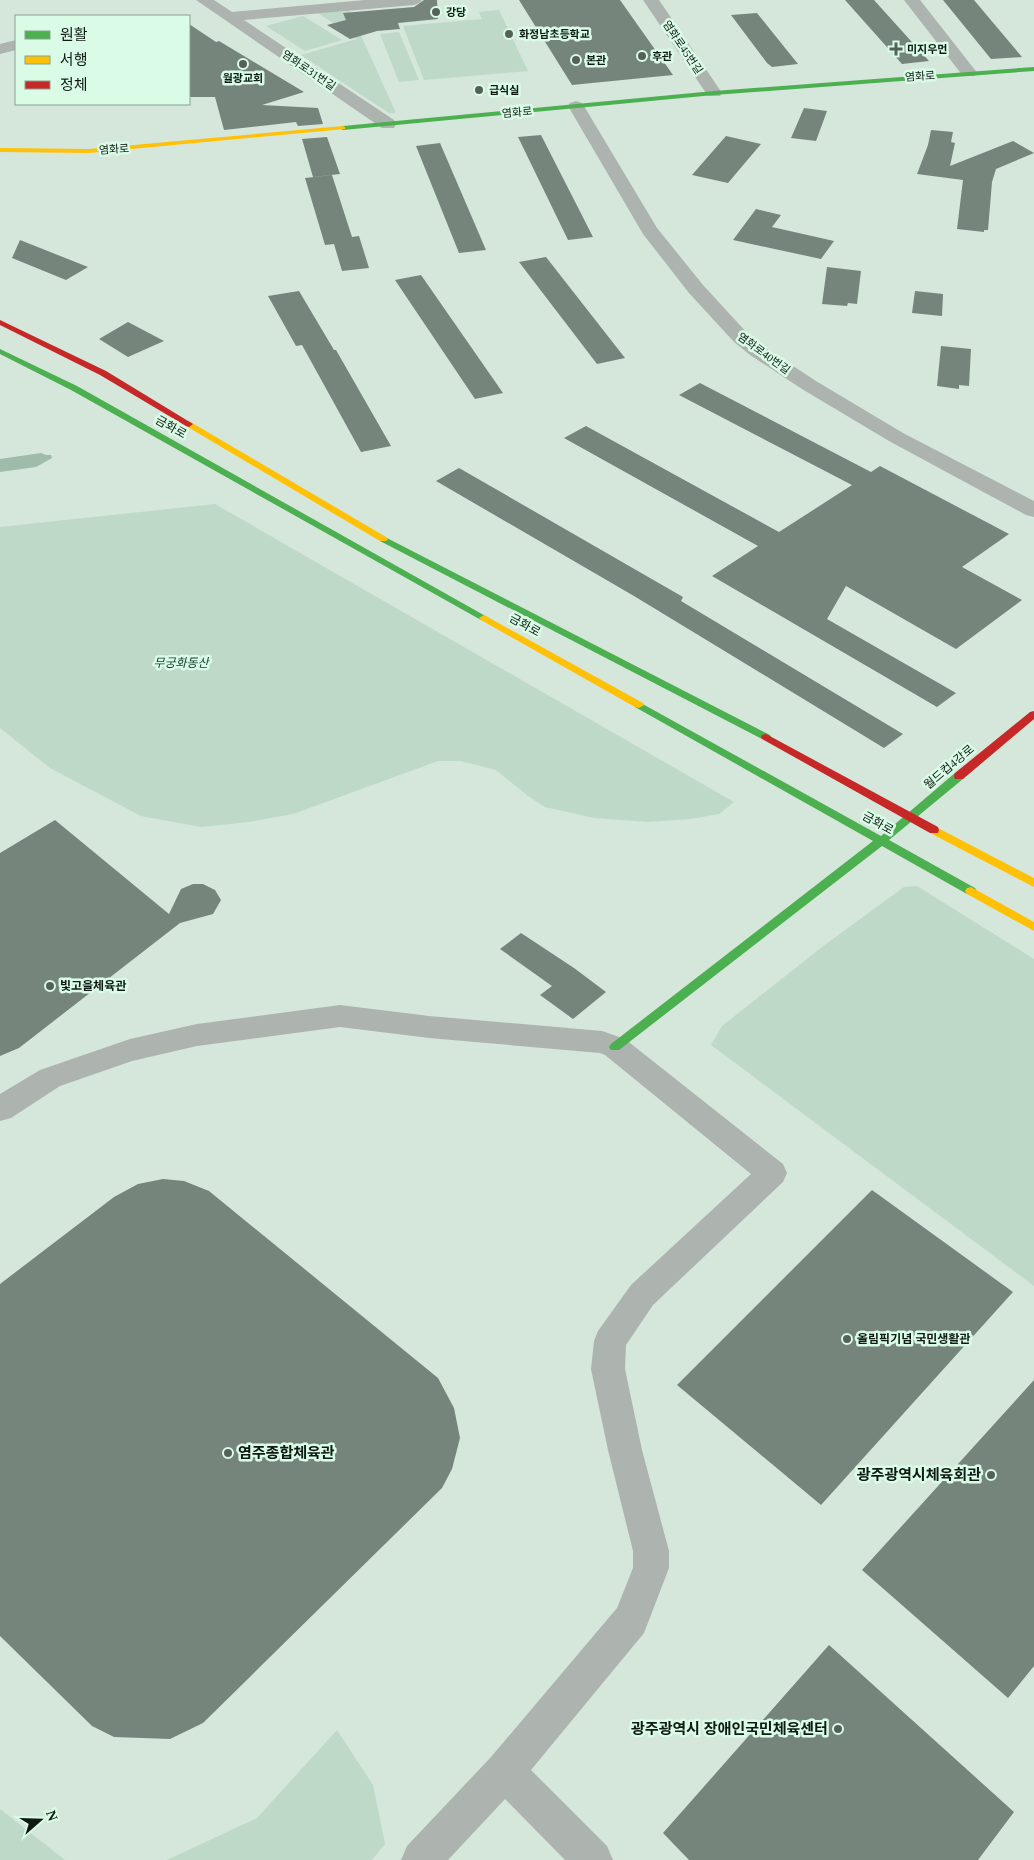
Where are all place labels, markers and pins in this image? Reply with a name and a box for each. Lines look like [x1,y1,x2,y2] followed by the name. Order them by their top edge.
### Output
[430,6,442,18] marker: 강당
[446,6,466,18] place label: 강당
[503,28,515,40] marker: 화정남초등학교
[519,28,590,40] place label: 화정남초등학교
[889,42,903,56] marker: 미지우먼
[907,43,947,55] place label: 미지우먼
[636,50,648,62] marker: 후관
[652,50,672,62] place label: 후관
[570,54,582,66] marker: 본관
[586,54,606,66] place label: 본관
[237,58,249,70] marker: 월광교회
[223,72,263,84] place label: 월광교회
[473,84,485,96] marker: 급식실
[489,84,519,96] place label: 급식실
[60,979,126,993] place label: 빛고을체육관
[44,980,56,992] marker: 빛고을체육관
[857,1332,970,1346] place label: 올림픽기념 국민생활관
[841,1333,853,1345] marker: 올림픽기념 국민생활관
[238,1444,335,1461] place label: 염주종합체육관
[222,1447,234,1459] marker: 염주종합체육관
[857,1467,981,1483] place label: 광주광역시체육회관
[985,1469,997,1481] marker: 광주광역시체육회관
[631,1721,828,1737] place label: 광주광역시 장애인국민체육센터
[832,1723,844,1735] marker: 광주광역시 장애인국민체육센터

